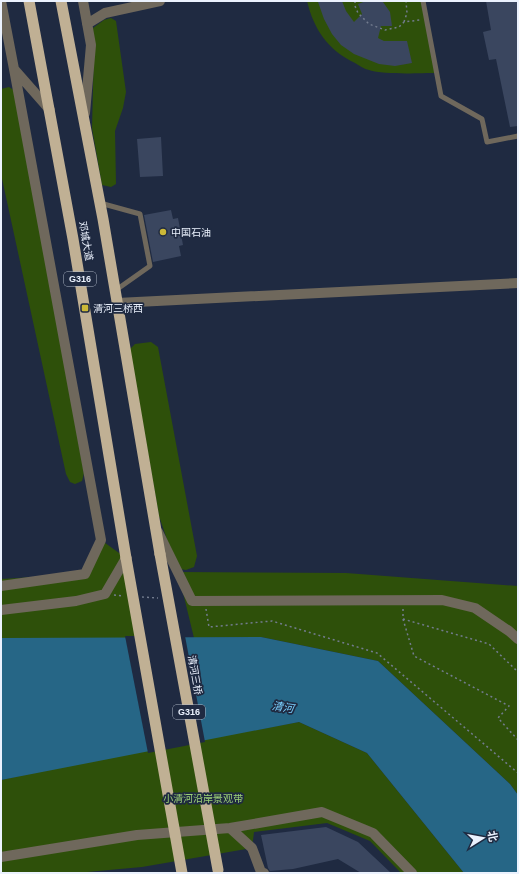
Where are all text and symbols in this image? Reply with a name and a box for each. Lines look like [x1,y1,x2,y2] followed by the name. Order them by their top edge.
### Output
[77,220,95,262] street label: 邓城大道
[158,227,168,237] marker: 中国石油
[171,227,211,238] place label: 中国石油
[64,272,96,286] road number: G316
[80,303,90,313] marker: 清河三桥西
[93,303,143,314] place label: 清河三桥西
[186,654,204,696] street label: 清河三桥
[271,699,297,715] water label: 清河
[173,705,205,719] road number: G316
[163,793,243,804] park label: 小清河沿岸景观带
[463,818,503,858] north arrow
[486,830,500,843] text: 北

